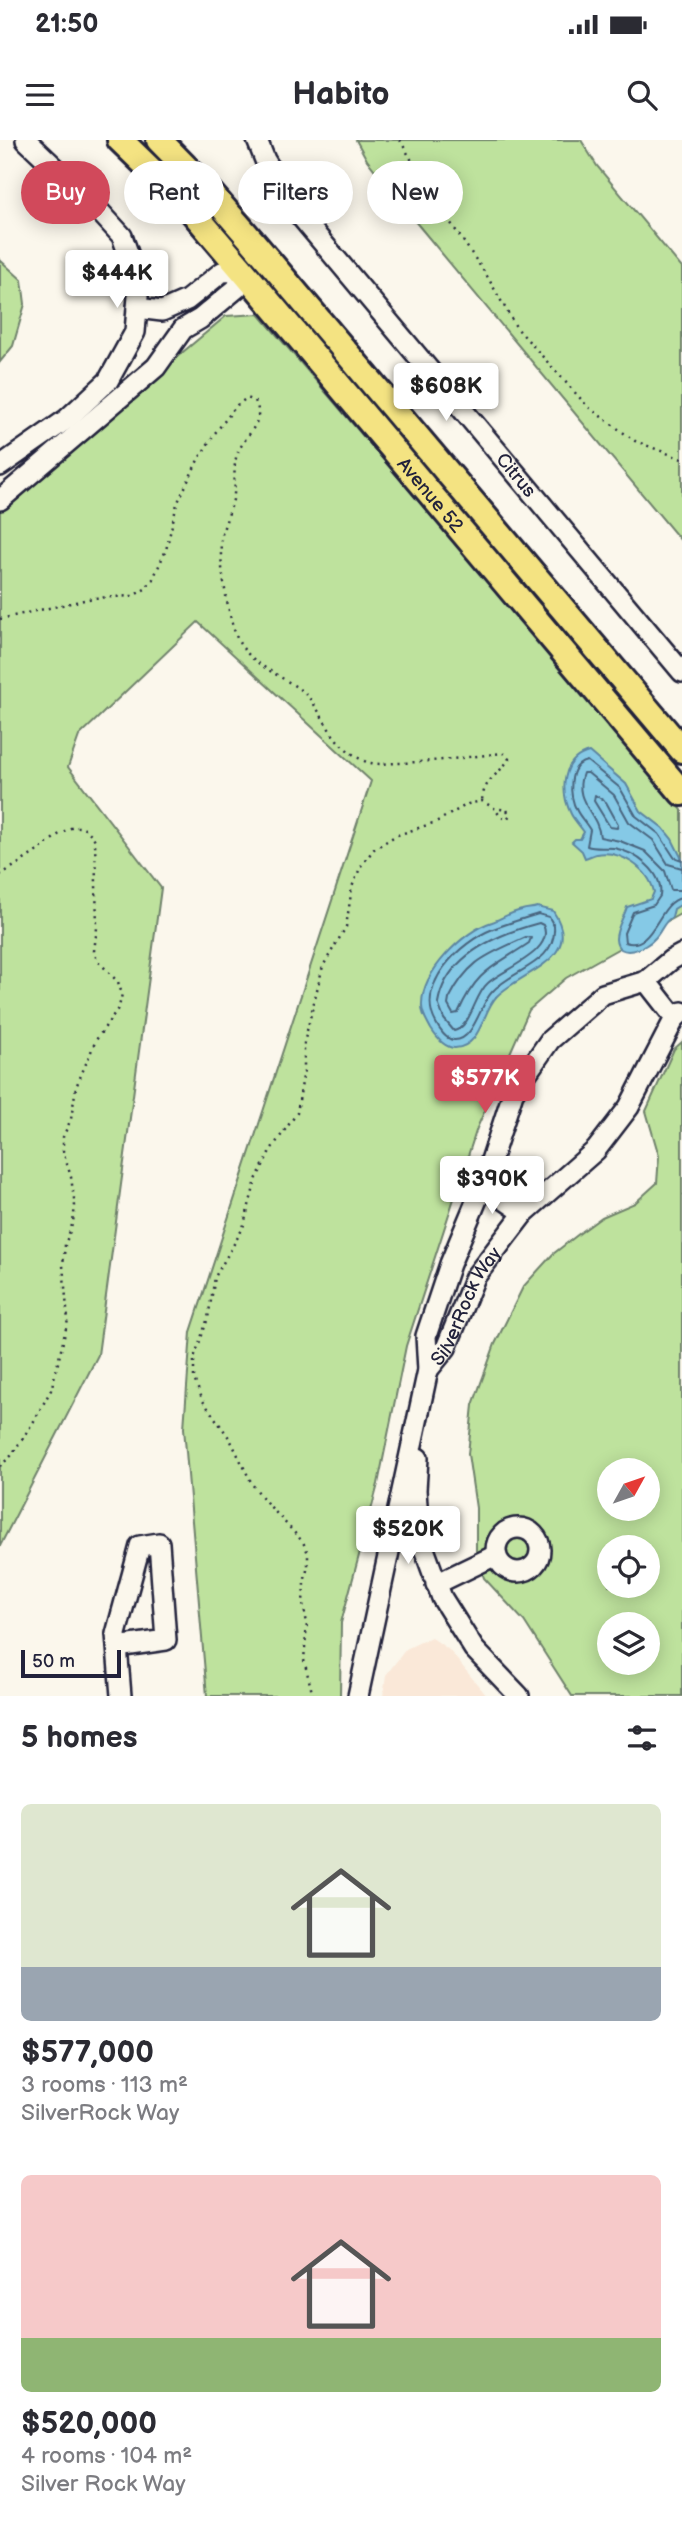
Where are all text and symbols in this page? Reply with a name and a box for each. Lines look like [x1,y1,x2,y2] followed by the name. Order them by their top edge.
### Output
[35,9,98,40] text: 21:50
[292,75,390,114] text: Habito
[21,76,59,114] icon: menu
[623,76,661,114] icon: search
[21,161,110,224] chip: Buy
[124,161,224,224] chip: Rent
[238,161,353,224] chip: Filters
[367,161,463,224] chip: New
[68,250,166,310] pin: $444K
[81,259,153,287] text: $444K
[397,364,495,423] pin: $608K
[410,372,482,400] text: $608K
[491,449,541,502] street label: Citrus
[392,453,468,538] street label: Avenue 52
[436,1056,534,1115] pin: $577K
[450,1064,520,1092] text: $577K
[443,1156,541,1216] pin: $390K
[456,1165,528,1193] text: $390K
[426,1243,507,1371] street label: SilverRock Way
[597,1458,660,1521] north arrow
[597,1458,660,1675] map controls
[359,1506,457,1566] pin: $520K
[372,1515,444,1543] text: $520K
[597,1535,660,1598] button: locate
[597,1612,660,1675] button: layers
[21,1647,121,1679] scale bar
[32,1650,75,1673] text: 50 m
[623,1719,661,1757] icon: filters
[21,1720,138,1756] text: 5 homes
[278,1850,404,1976] icon: home
[21,2035,154,2071] text: $577,000
[21,2071,188,2099] text: 3 rooms · 113 m²
[21,2099,179,2127] text: SilverRock Way
[278,2221,404,2347] icon: home
[21,2406,157,2442] text: $520,000
[21,2442,192,2470] text: 4 rooms · 104 m²
[21,2470,186,2498] text: Silver Rock Way

